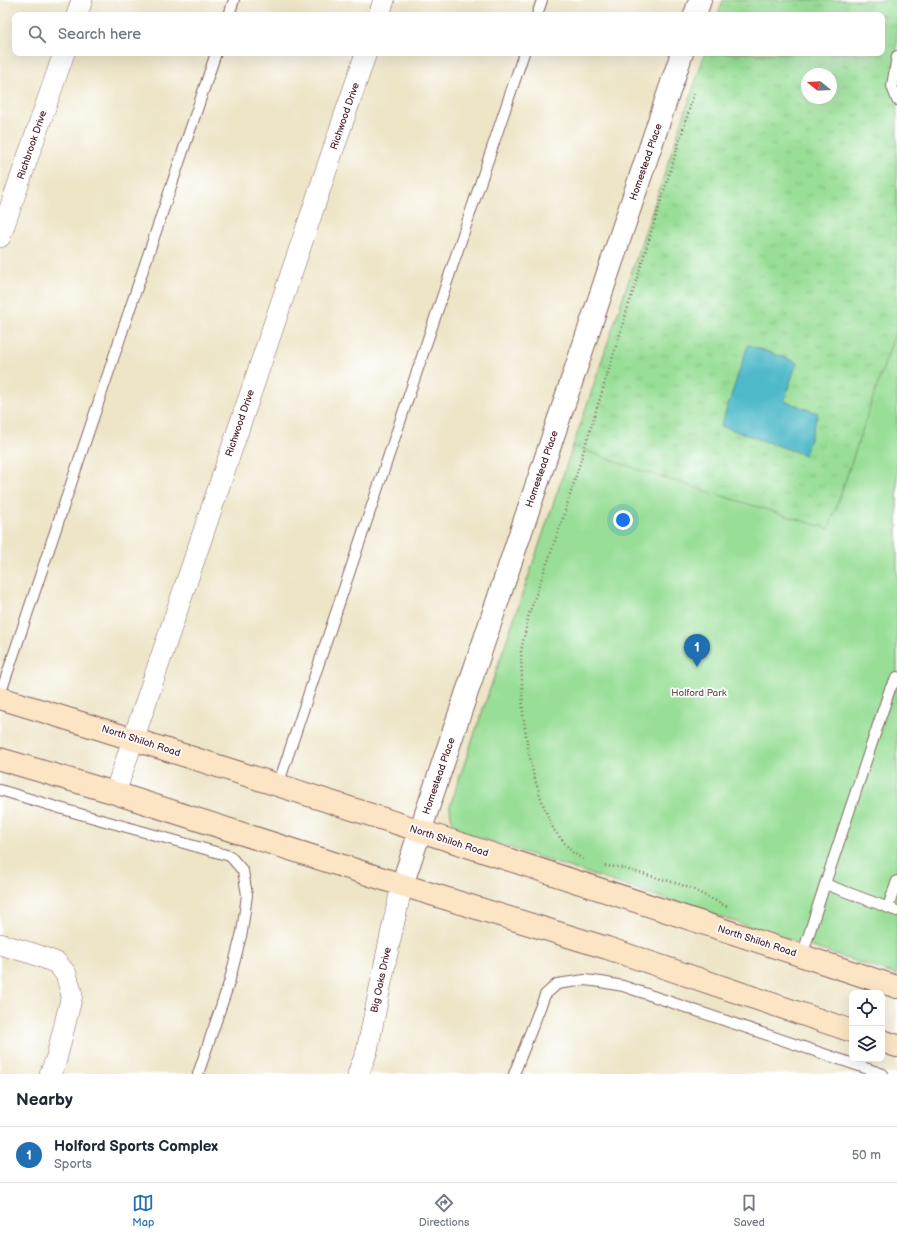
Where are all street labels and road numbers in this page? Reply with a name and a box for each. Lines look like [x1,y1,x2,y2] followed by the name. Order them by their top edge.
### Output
[328,81,362,151] street label: Richwood Drive
[15,109,49,181] street label: Richbrook Drive
[627,122,665,202] street label: Homestead Place
[223,388,257,458] street label: Richwood Drive
[523,429,561,509] street label: Homestead Place
[100,723,182,759] street label: North Shiloh Road
[420,736,458,816] street label: Homestead Place
[408,823,490,859] street label: North Shiloh Road
[716,923,798,959] street label: North Shiloh Road
[368,946,394,1014] street label: Big Oaks Drive

